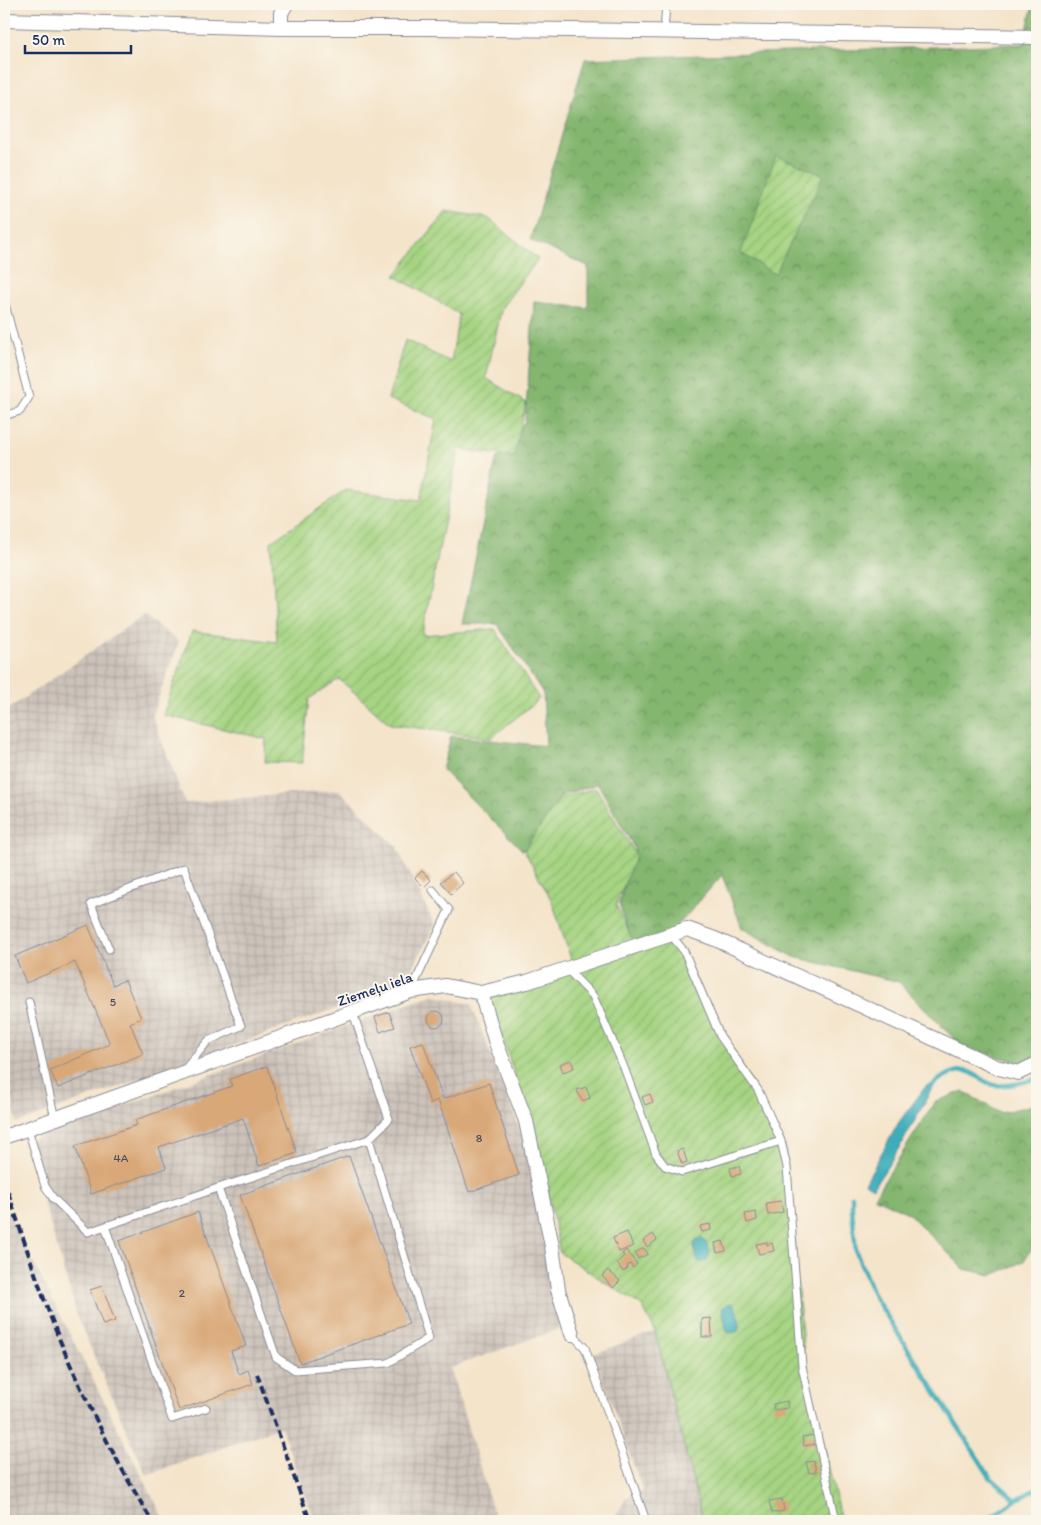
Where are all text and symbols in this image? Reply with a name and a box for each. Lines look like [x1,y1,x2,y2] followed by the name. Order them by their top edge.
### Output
[25,22,131,54] scale bar
[32,31,65,49] text: 50 m
[335,968,415,1010] street label: Ziemeļu iela
[110,995,116,1009] house number: 5
[476,1131,483,1145] house number: 8
[114,1151,129,1165] house number: 4A
[179,1286,186,1300] house number: 2

